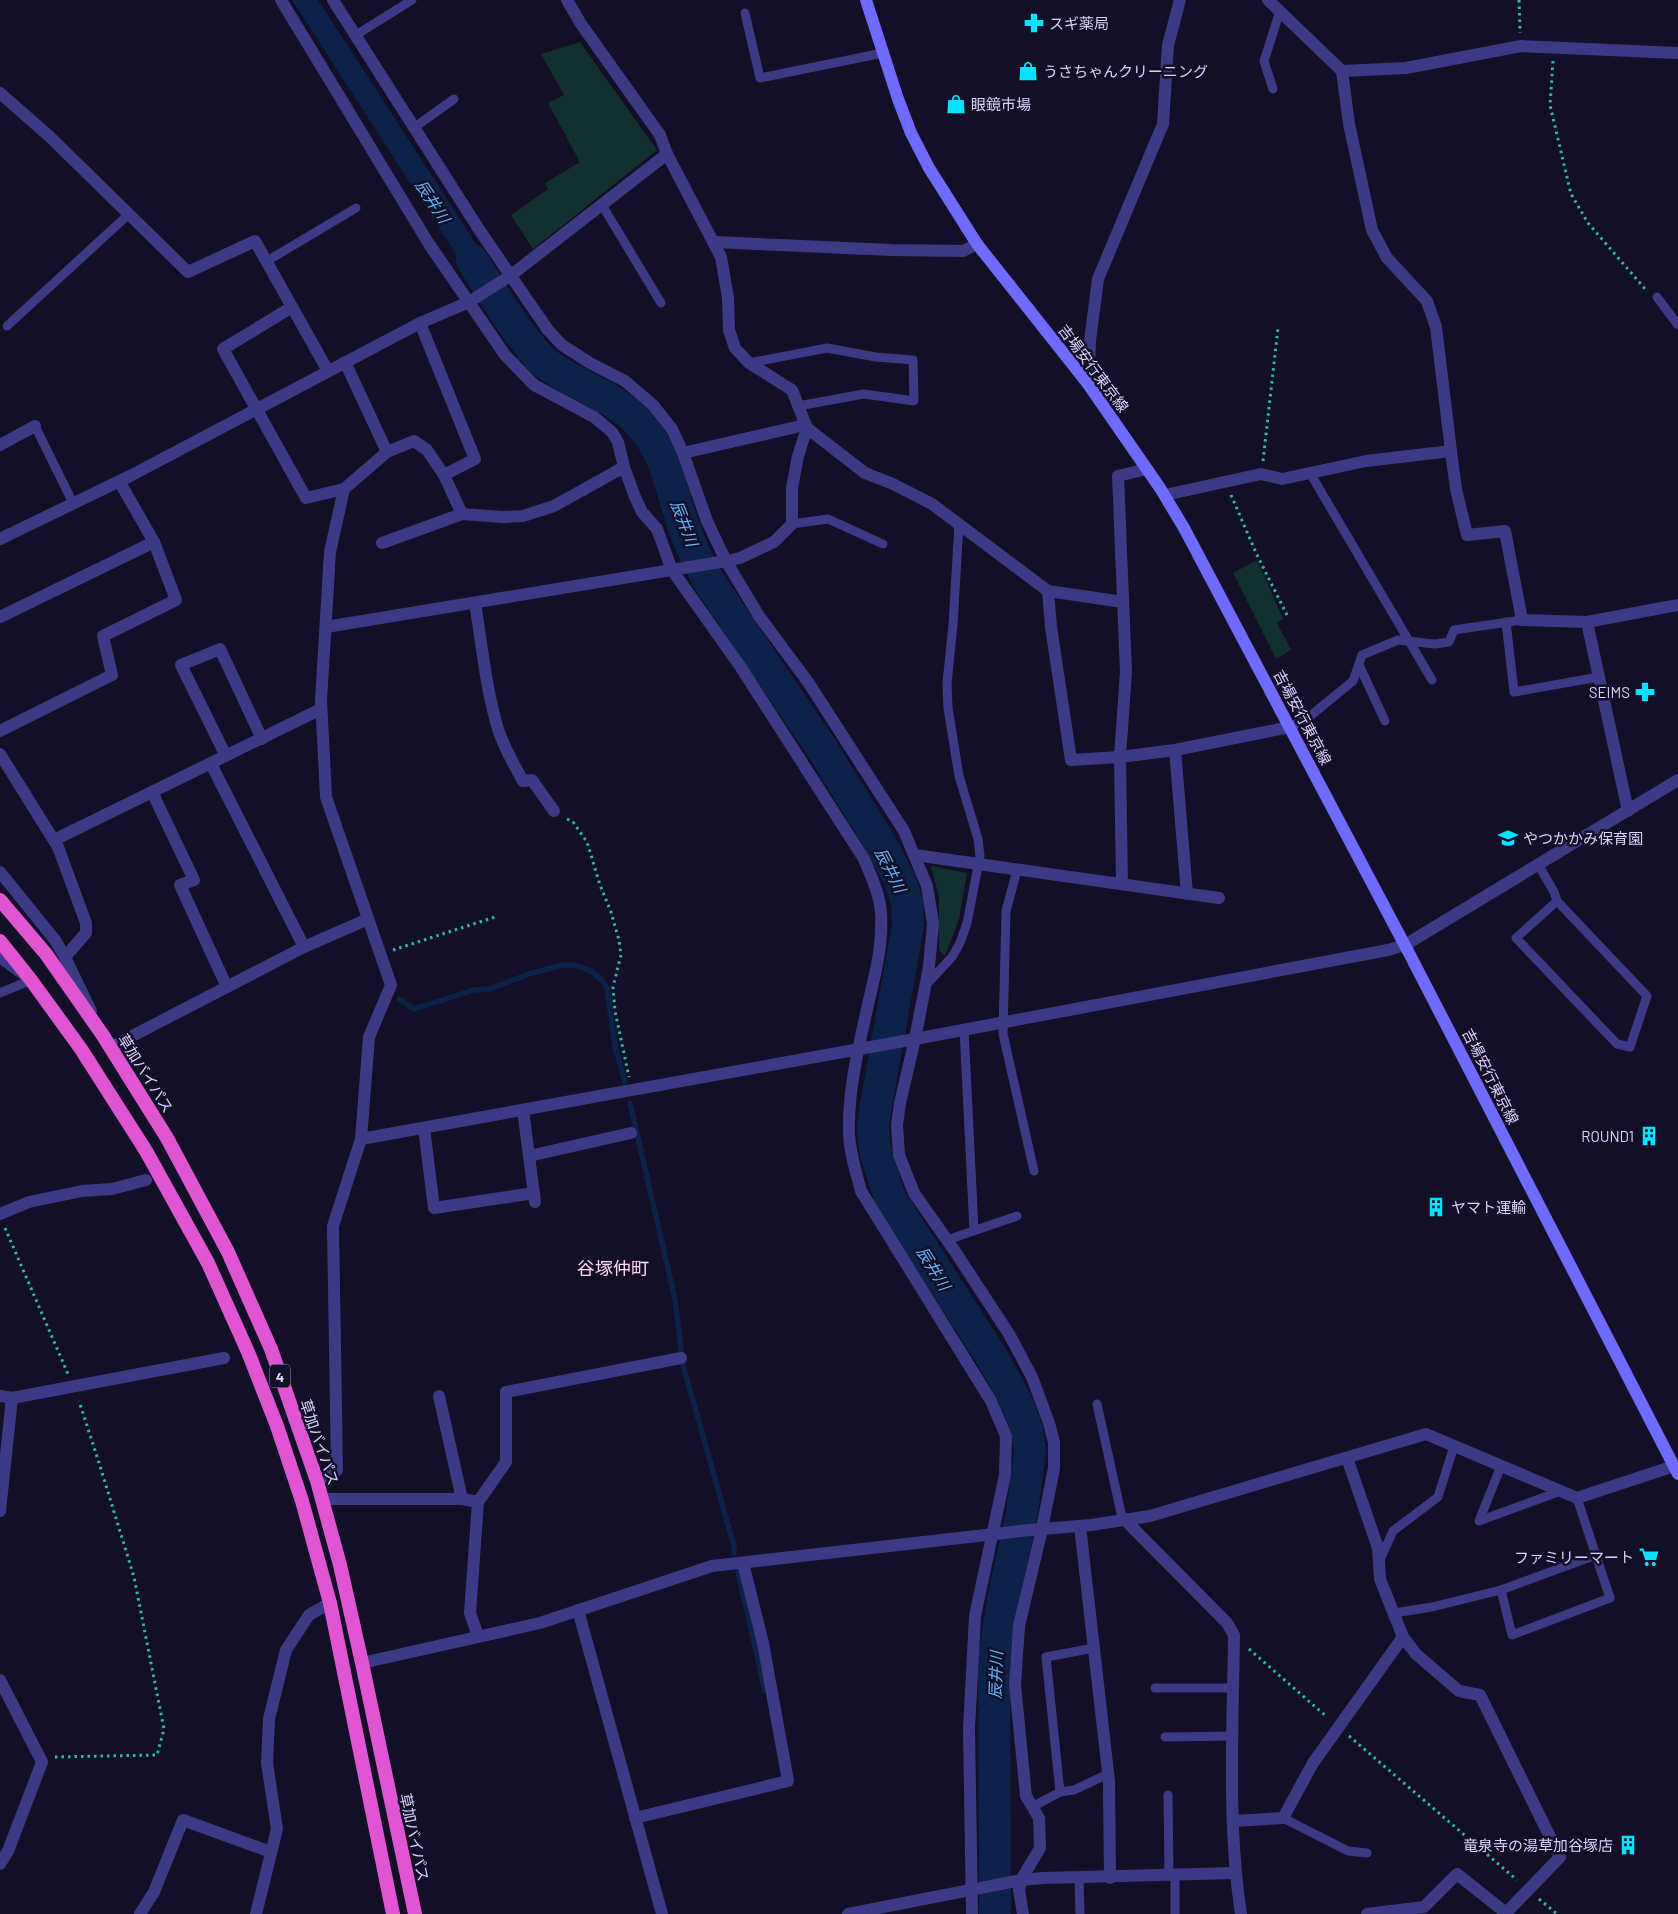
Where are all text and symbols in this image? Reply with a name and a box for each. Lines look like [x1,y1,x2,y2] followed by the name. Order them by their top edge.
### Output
[1023,12,1045,34] pharmacy icon: スギ薬局
[1049,14,1109,32] place label: スギ薬局
[1017,60,1039,82] shop icon: うさちゃんクリーニング
[1043,62,1208,80] place label: うさちゃんクリーニング
[945,93,967,115] shop icon: 眼鏡市場
[971,95,1031,113] place label: 眼鏡市場
[412,176,455,228] water label: 辰井川
[1055,321,1133,415] street label: 吉場安行東京線
[668,497,703,551] water label: 辰井川
[1270,666,1336,768] street label: 吉場安行東京線
[1634,681,1656,703] pharmacy icon: SEIMS
[1589,683,1630,701] place label: SEIMS
[1497,827,1519,849] school or university icon: やつかかみ保育園
[1523,829,1643,847] place label: やつかかみ保育園
[872,844,911,897] water label: 辰井川
[1459,1025,1523,1127] street label: 吉場安行東京線
[115,1030,177,1116] street label: 草加バイパス
[1638,1125,1660,1147] building icon: ROUND1
[1581,1127,1634,1145] place label: ROUND1
[1425,1196,1447,1218] building icon: ヤマト運輸
[1451,1198,1526,1216] place label: ヤマト運輸
[913,1243,956,1295] water label: 辰井川
[577,1257,649,1279] district label: 谷塚仲町
[270,1364,290,1388] road number: 4
[297,1397,343,1487] street label: 草加バイパス
[1638,1546,1660,1568] supermarket icon: ファミリーマート
[1514,1548,1634,1566] place label: ファミリーマート
[985,1649,1005,1699] water label: 辰井川
[397,1791,433,1883] street label: 草加バイパス
[1617,1834,1639,1856] building icon: 竜泉寺の湯草加谷塚店
[1463,1836,1613,1854] place label: 竜泉寺の湯草加谷塚店

